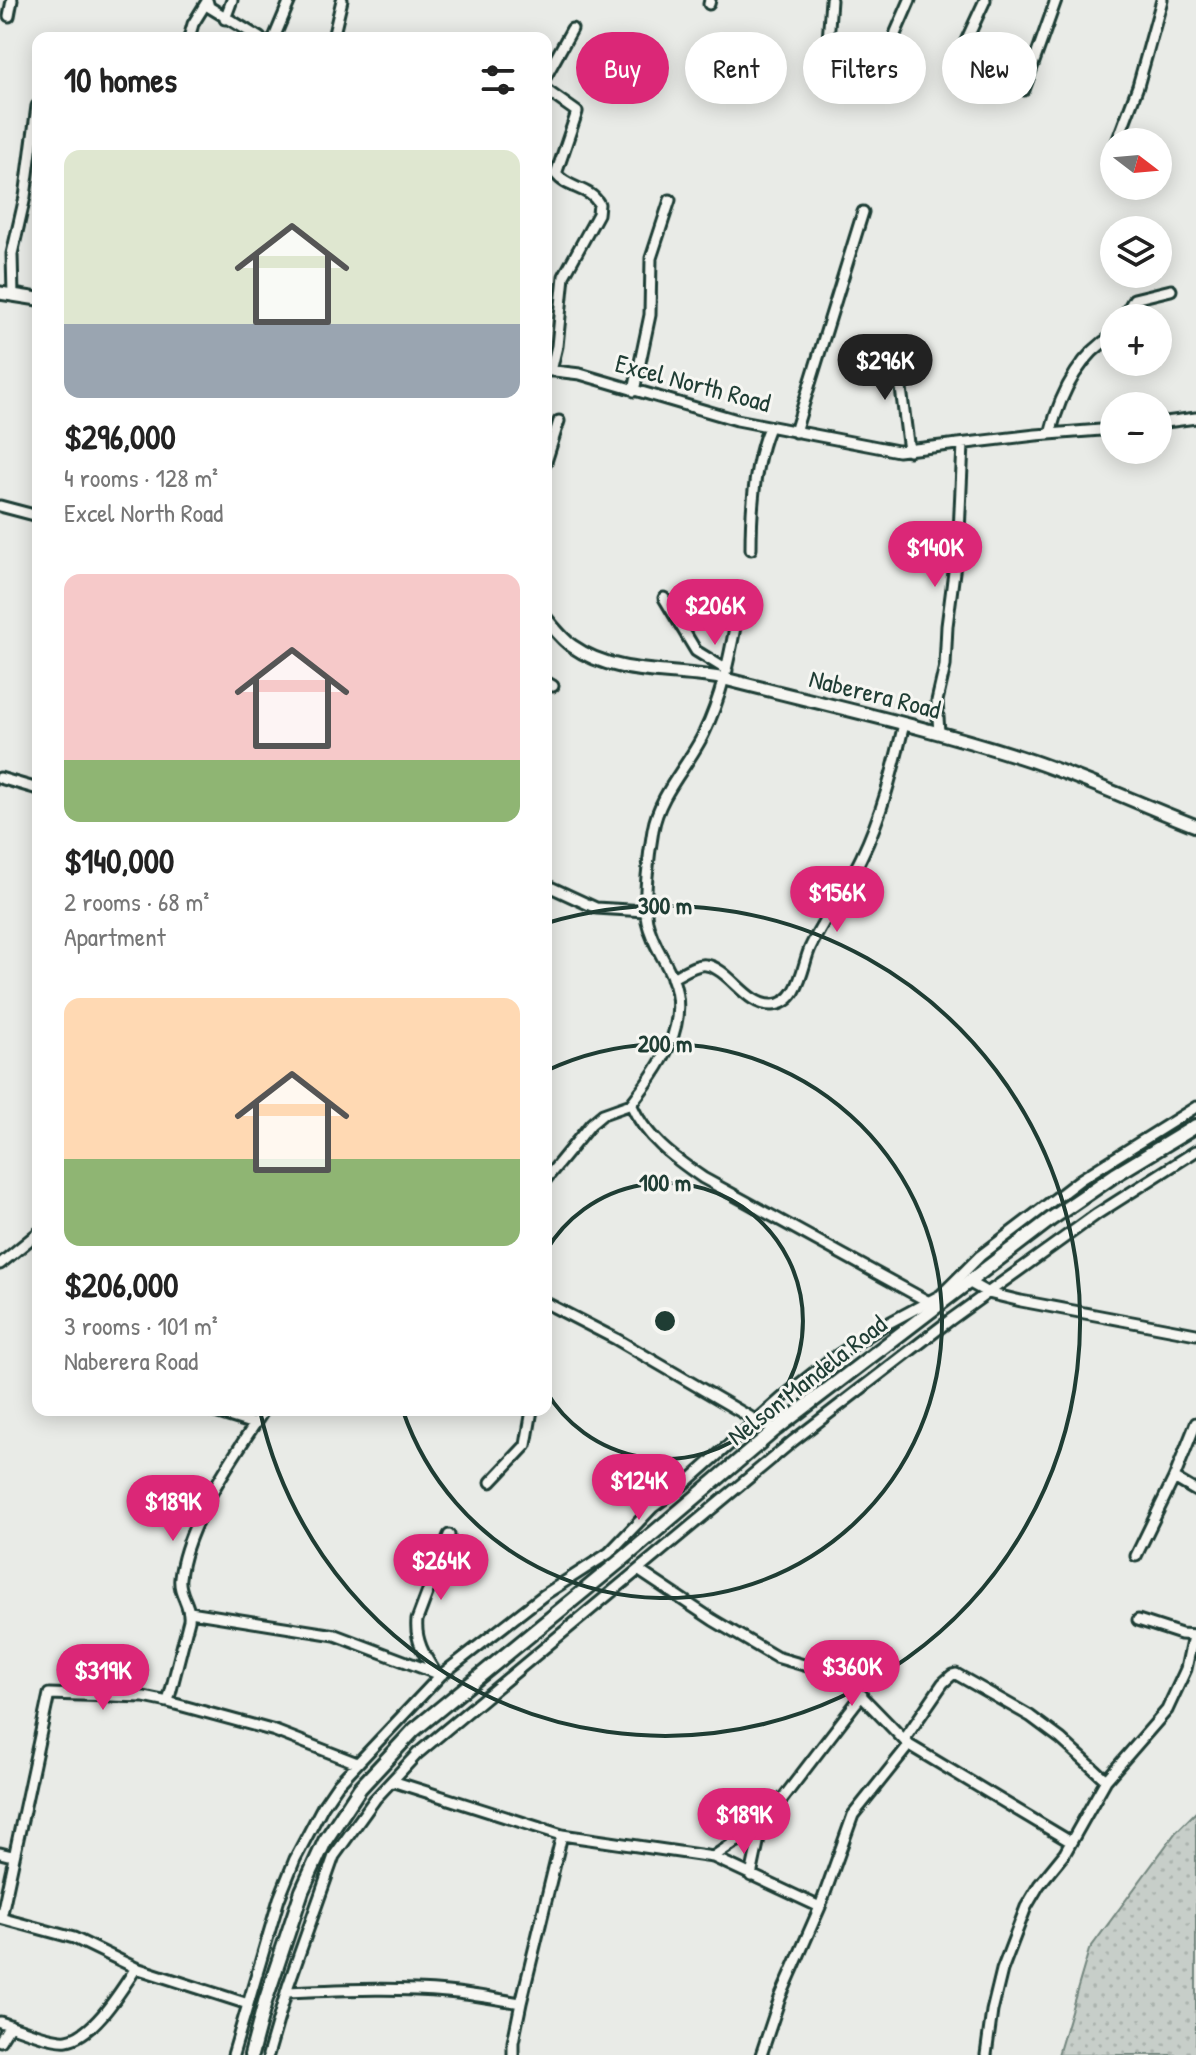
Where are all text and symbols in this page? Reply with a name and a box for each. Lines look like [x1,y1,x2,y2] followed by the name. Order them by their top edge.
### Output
[576,32,669,104] chip: Buy
[685,32,787,104] chip: Rent
[803,32,926,104] chip: Filters
[942,32,1037,104] chip: New
[64,57,177,103] text: 10 homes
[476,58,520,102] icon: filters
[1100,128,1172,200] north arrow
[1100,128,1172,464] map controls
[220,202,364,346] icon: home
[1100,216,1172,288] button: layers
[1100,304,1172,376] button: +
[829,334,941,402] pin: $296K
[856,342,914,377] text: $296K
[612,345,775,420] street label: Excel North Road
[1100,392,1172,464] button: −
[64,414,176,460] text: $296,000
[64,460,218,495] text: 4 rooms · 128 m²
[64,495,223,530] text: Excel North Road
[879,521,991,589] pin: $140K
[906,529,964,564] text: $140K
[659,579,771,647] pin: $206K
[685,587,745,622] text: $206K
[220,626,364,770] icon: home
[806,660,944,727] street label: Naberera Road
[64,838,174,884] text: $140,000
[781,866,893,934] pin: $156K
[808,874,866,909] text: $156K
[64,884,209,919] text: 2 rooms · 68 m²
[638,889,692,921] text: 300 m
[64,919,166,954] text: Apartment
[638,1027,692,1059] text: 200 m
[220,1050,364,1194] icon: home
[639,1166,691,1198] text: 100 m
[64,1262,179,1308] text: $206,000
[720,1306,893,1453] street label: Nelson Mandela Road
[651,1307,679,1335] centre of rings
[64,1308,218,1343] text: 3 rooms · 101 m²
[64,1343,198,1378] text: Naberera Road
[583,1454,695,1522] pin: $124K
[610,1462,668,1497] text: $124K
[117,1475,229,1543] pin: $189K
[144,1483,202,1518] text: $189K
[385,1534,497,1602] pin: $264K
[411,1542,471,1577] text: $264K
[796,1640,908,1708] pin: $360K
[47,1644,159,1712] pin: $319K
[822,1648,882,1683] text: $360K
[74,1652,132,1687] text: $319K
[688,1788,800,1856] pin: $189K
[715,1796,773,1831] text: $189K

